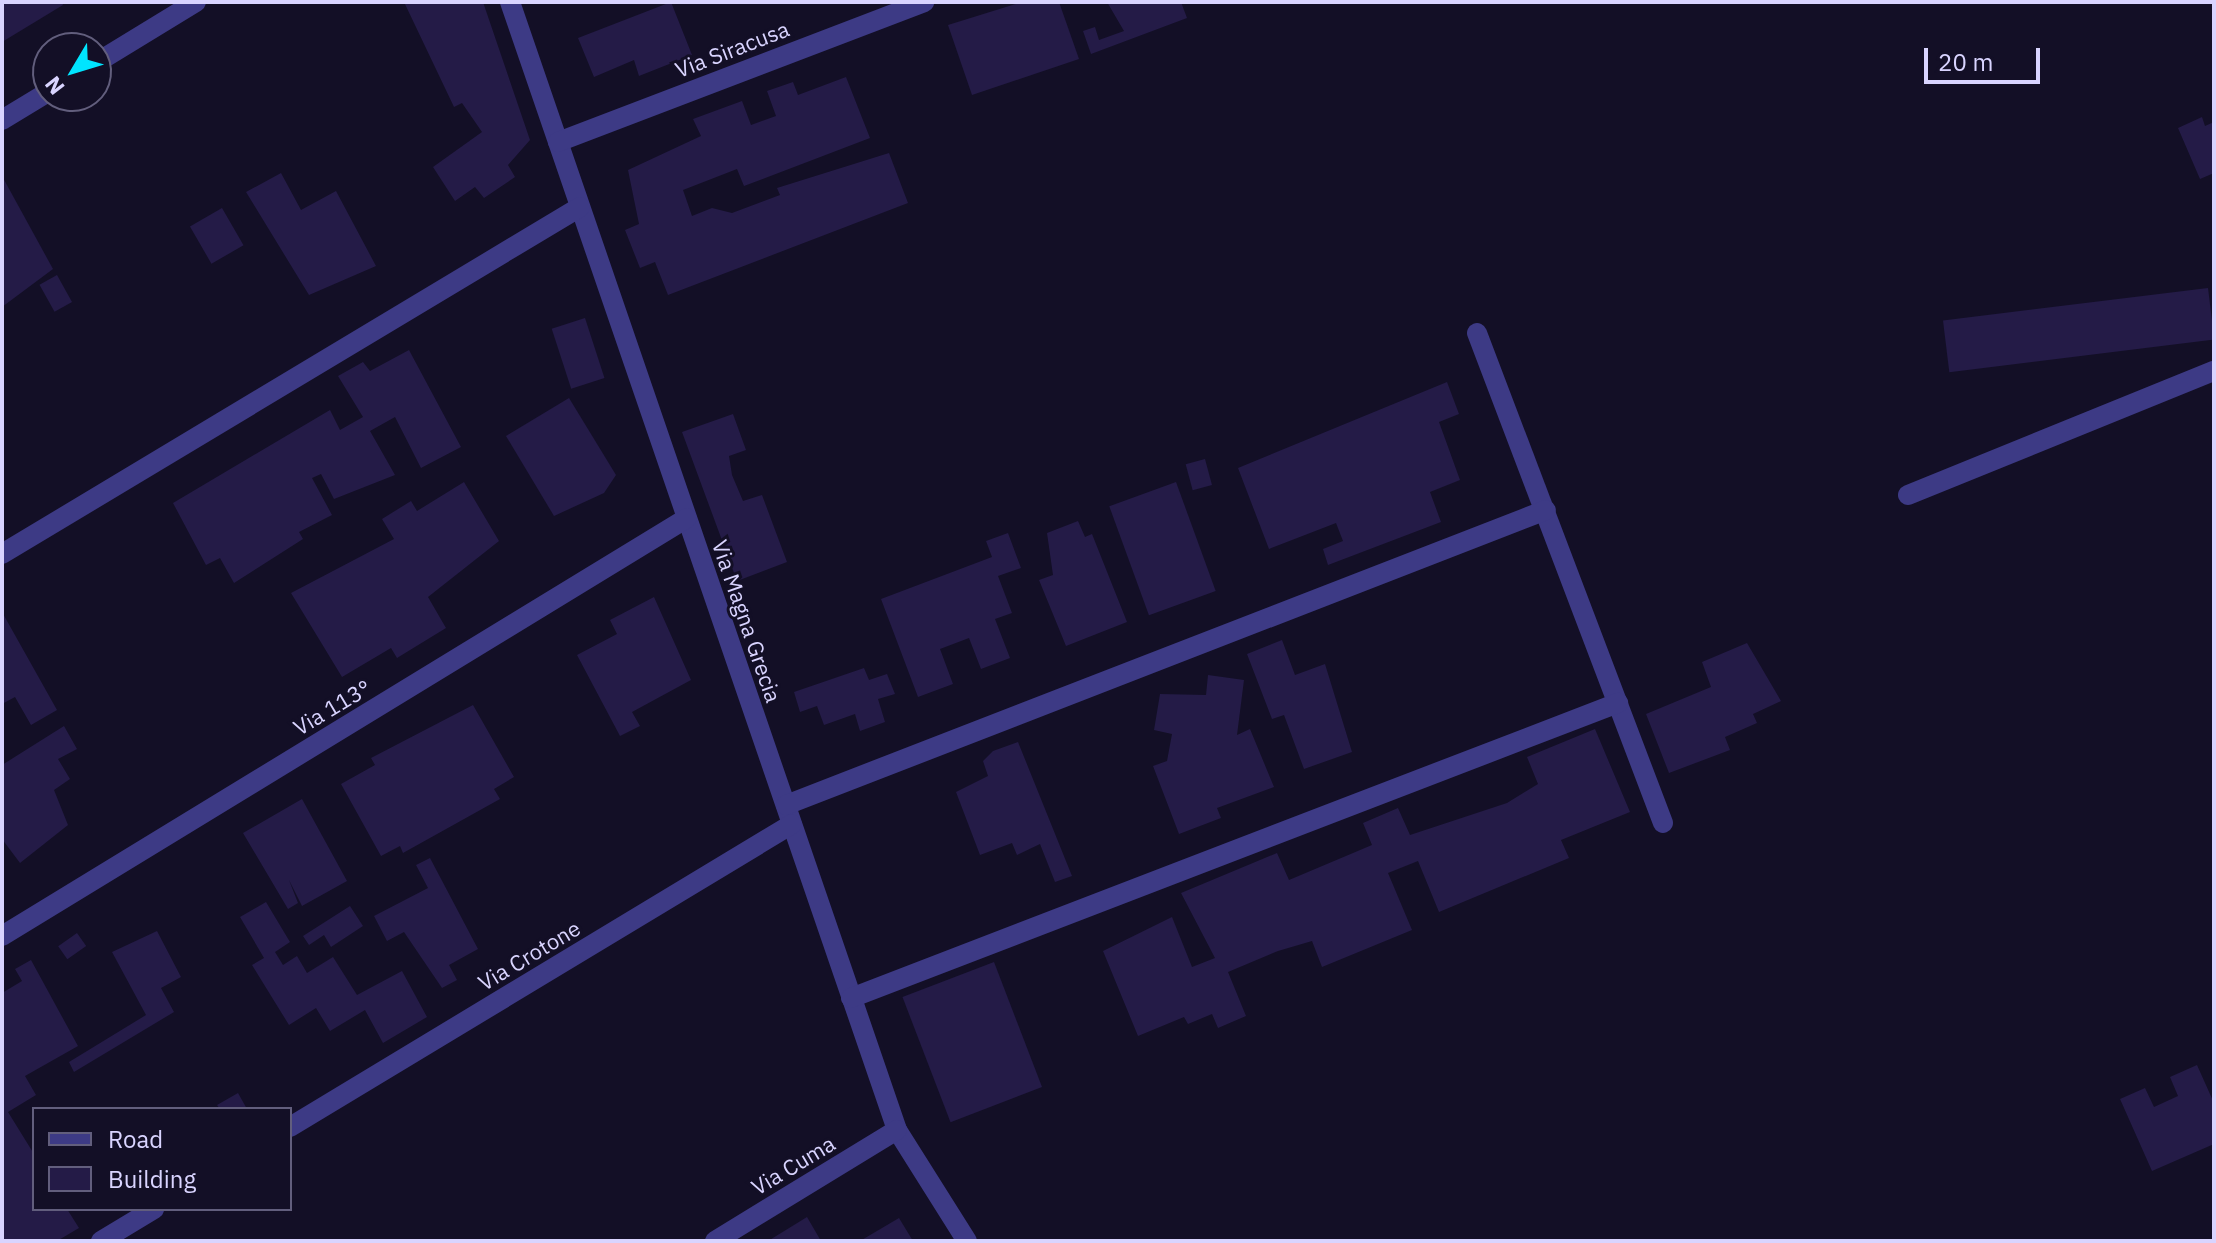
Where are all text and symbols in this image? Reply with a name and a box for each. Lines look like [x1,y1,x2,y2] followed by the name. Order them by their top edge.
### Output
[671,15,793,83] street label: Via Siracusa
[32,32,112,112] north arrow
[1928,32,2044,82] scale bar
[1938,46,1993,78] text: 20 m
[38,71,71,101] text: N
[707,536,787,706] street label: Via Magna Grecia
[288,674,376,740] street label: Via 113°
[473,914,585,996] street label: Via Crotone
[32,1107,292,1211] legend
[108,1123,163,1155] text: Road
[746,1130,840,1200] street label: Via Cuma
[108,1163,196,1195] text: Building

